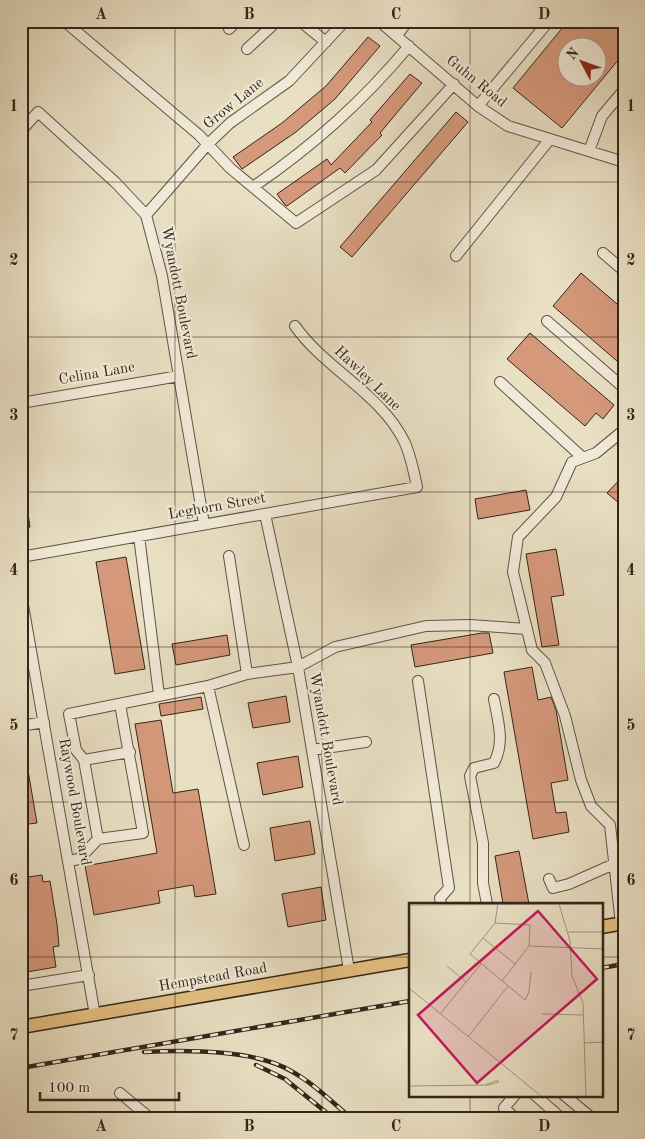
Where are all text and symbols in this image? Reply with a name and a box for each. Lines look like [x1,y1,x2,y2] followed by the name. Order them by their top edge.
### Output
[95,7,107,23] text: A
[243,7,255,23] text: B
[391,7,401,23] text: C
[538,7,550,23] text: D
[558,38,608,88] north arrow
[564,45,582,63] text: N
[443,53,509,111] street label: Guhn Road
[201,75,267,133] street label: Grow Lane
[9,99,19,115] text: 1
[626,99,636,115] text: 1
[158,226,198,361] street label: Wyandott Boulevard
[9,253,19,269] text: 2
[626,253,636,269] text: 2
[331,344,403,414] street label: Hawley Lane
[58,360,136,388] street label: Celina Lane
[9,408,19,424] text: 3
[626,408,636,424] text: 3
[167,491,267,523] street label: Leghorn Street
[9,563,19,579] text: 4
[626,563,636,579] text: 4
[306,671,344,807] street label: Wyandott Boulevard
[9,718,19,734] text: 5
[626,718,636,734] text: 5
[55,737,93,867] street label: Raywood Boulevard
[9,873,19,889] text: 6
[626,873,636,889] text: 6
[409,903,602,1096] inset map
[158,961,269,995] street label: Hempstead Road
[9,1028,19,1044] text: 7
[626,1028,636,1044] text: 7
[40,1069,179,1101] scale bar
[48,1081,90,1096] text: 100 m
[95,1119,107,1135] text: A
[243,1119,255,1135] text: B
[391,1119,401,1135] text: C
[538,1119,550,1135] text: D

